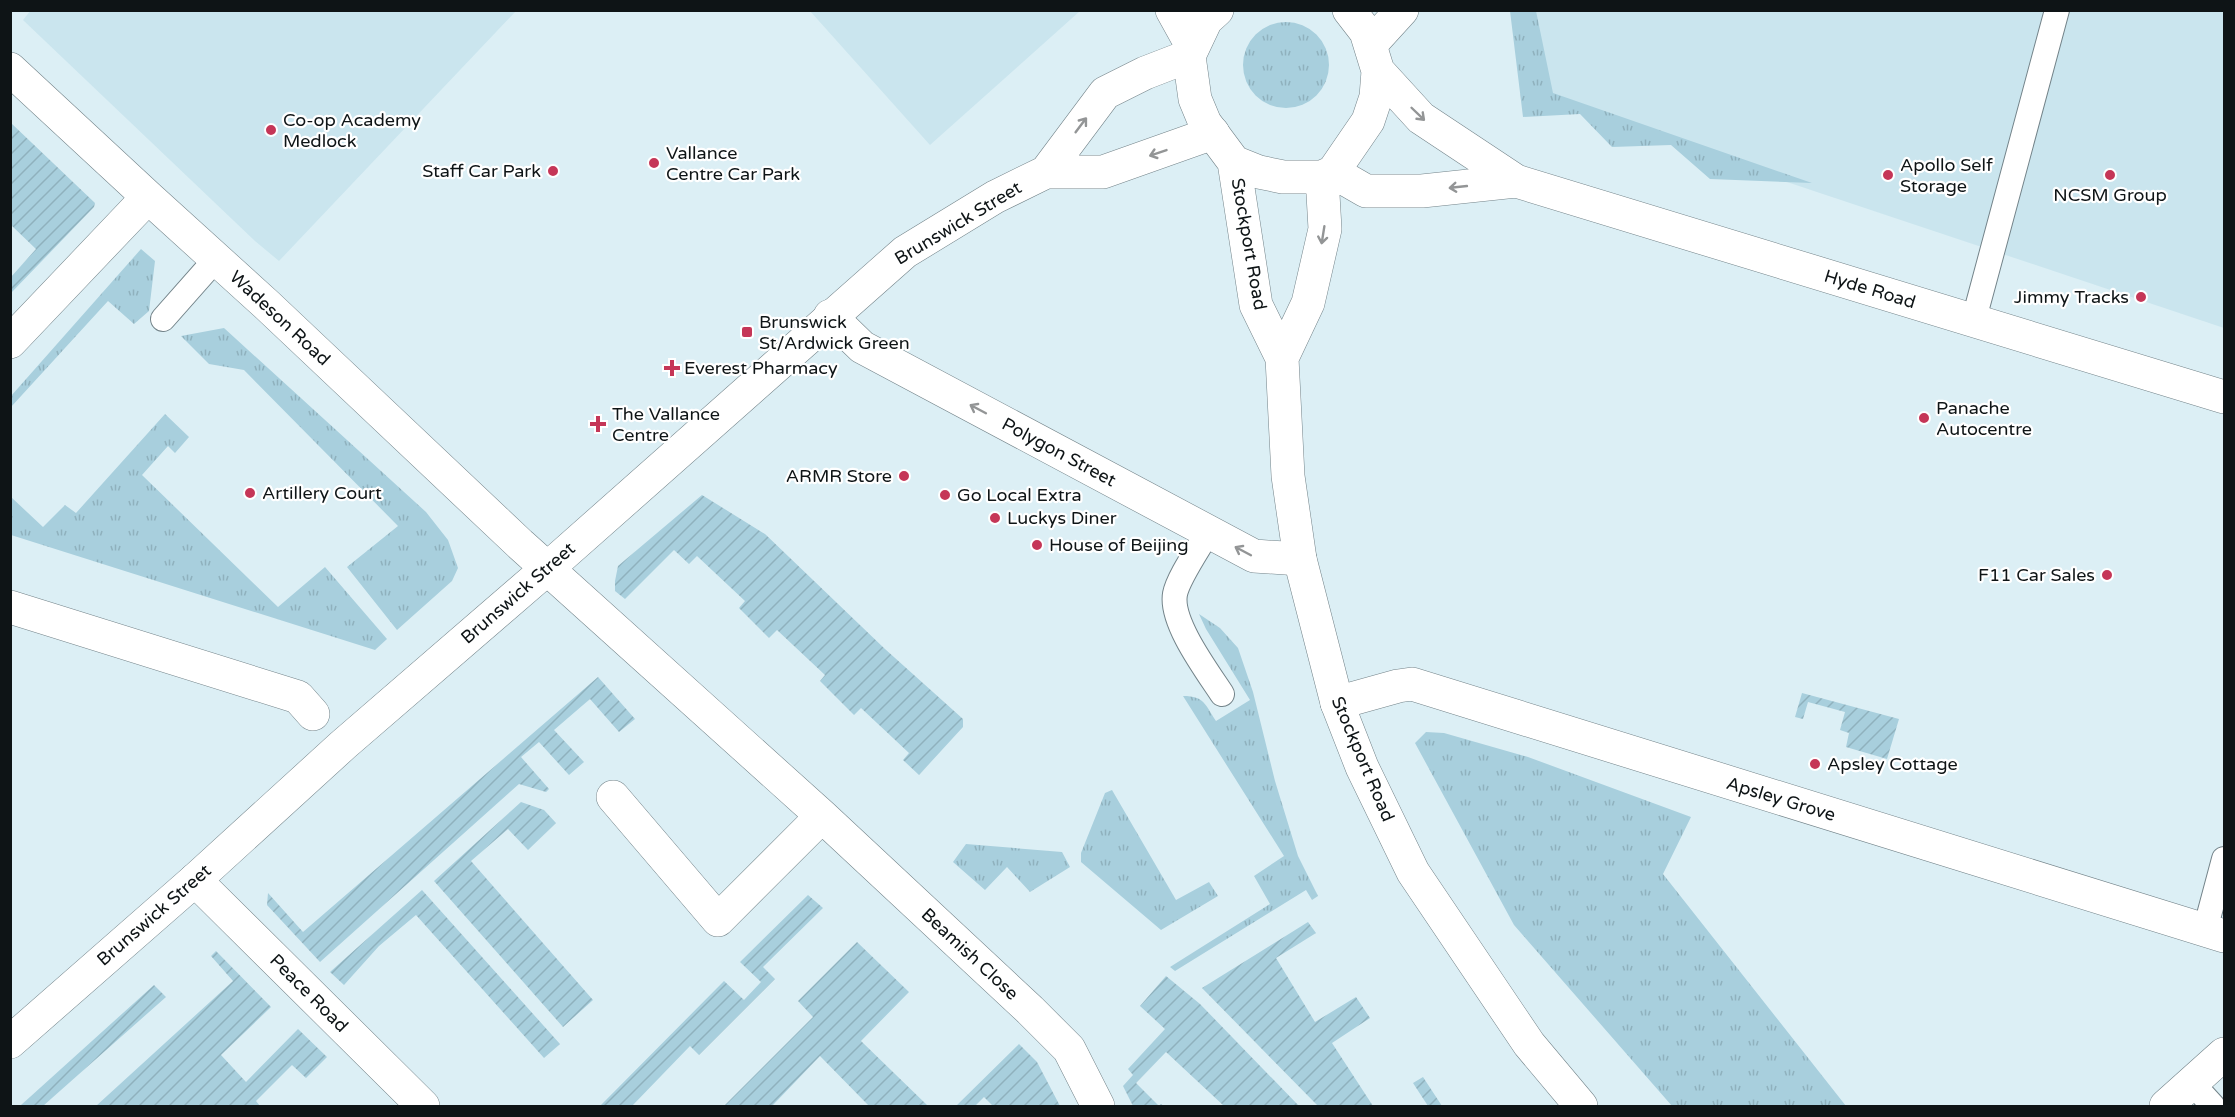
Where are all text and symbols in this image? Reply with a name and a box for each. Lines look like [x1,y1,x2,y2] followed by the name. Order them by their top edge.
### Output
[1410,106,1425,121] one-way arrow
[283,109,421,152] place label: Co-op Academy Medlock
[1075,118,1087,134] one-way arrow
[264,123,278,137] marker: Co-op Academy Medlock
[666,142,800,185] place label: Vallance Centre Car Park
[1149,148,1168,159] one-way arrow
[1900,154,1993,197] place label: Apollo Self Storage
[647,156,661,170] marker: Vallance Centre Car Park
[422,160,541,182] place label: Staff Car Park
[546,164,560,178] marker: Staff Car Park
[1881,168,1895,182] marker: Apollo Self Storage
[2103,168,2117,182] marker: NCSM Group
[891,176,1025,270] street label: Brunswick Street
[1227,176,1271,312] street label: Stockport Road
[1449,182,1469,193] one-way arrow
[2053,184,2167,206] place label: NCSM Group
[1317,225,1328,244] one-way arrow
[1822,265,1918,313] street label: Hyde Road
[225,266,335,370] street label: Wadeson Road
[2014,286,2129,308] place label: Jimmy Tracks
[2134,290,2148,304] marker: Jimmy Tracks
[759,311,910,354] place label: Brunswick St/Ardwick Green
[740,325,754,339] marker: Brunswick St/Ardwick Green
[684,357,838,379] place label: Everest Pharmacy
[665,361,679,375] marker: Everest Pharmacy
[1936,397,2032,440] place label: Panache Autocentre
[612,403,720,446] place label: The Vallance Centre
[970,403,988,414] one-way arrow
[1917,411,1931,425] marker: Panache Autocentre
[998,413,1120,491] street label: Polygon Street
[589,415,607,433] marker: The Vallance Centre
[786,465,892,487] place label: ARMR Store
[897,469,911,483] marker: ARMR Store
[262,482,382,504] place label: Artillery Court
[957,484,1082,506] place label: Go Local Extra
[243,486,257,500] marker: Artillery Court
[938,488,952,502] marker: Go Local Extra
[1007,507,1117,529] place label: Luckys Diner
[988,511,1002,525] marker: Luckys Diner
[1049,534,1189,556] place label: House of Beijing
[456,537,580,649] street label: Brunswick Street
[1030,538,1044,552] marker: House of Beijing
[1235,545,1252,557] one-way arrow
[1978,564,2095,586] place label: F11 Car Sales
[2100,568,2114,582] marker: F11 Car Sales
[1327,693,1399,825] street label: Stockport Road
[1827,753,1958,775] place label: Apsley Cottage
[1808,757,1822,771] marker: Apsley Cottage
[1724,772,1838,826] street label: Apsley Grove
[92,859,216,971] street label: Brunswick Street
[917,903,1023,1005] street label: Beamish Close
[265,949,353,1037] street label: Peace Road

